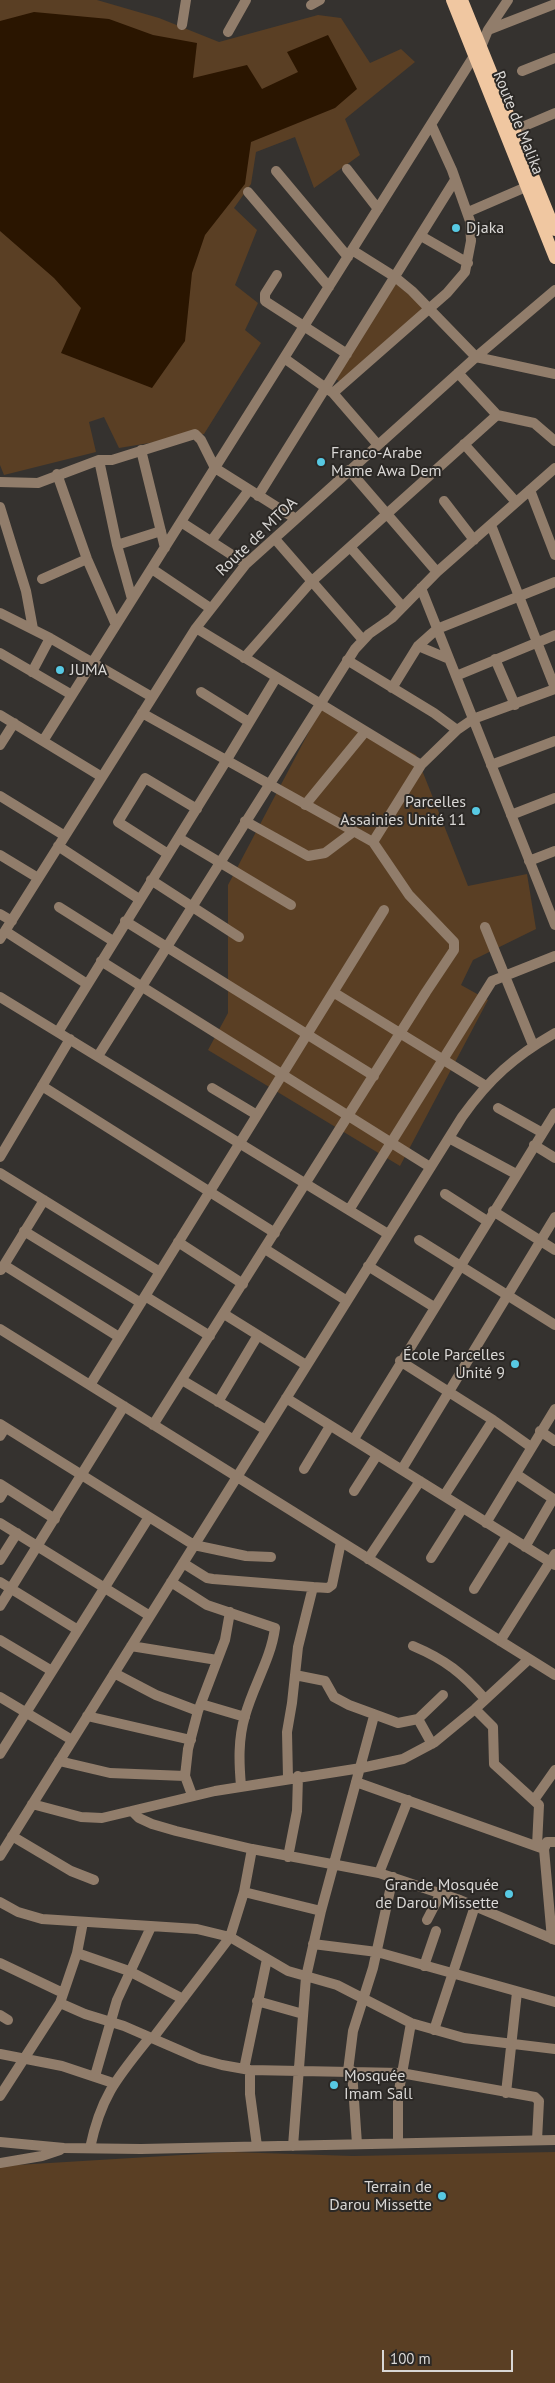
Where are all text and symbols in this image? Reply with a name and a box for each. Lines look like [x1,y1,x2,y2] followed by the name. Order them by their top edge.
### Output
[489,69,547,177] street label: Route de Malika
[466,218,504,238] place label: Djaka
[450,222,462,234] marker: Djaka
[331,443,442,481] place label: Franco-Arabe Mame Awa Dem
[315,456,327,468] marker: Franco-Arabe Mame Awa Dem
[212,494,302,580] street label: Route de MTOA
[70,660,107,680] place label: JUMA
[54,664,66,676] marker: JUMA
[340,792,466,830] place label: Parcelles Assainies Unité 11
[470,805,482,817] marker: Parcelles Assainies Unité 11
[403,1345,505,1383] place label: École Parcelles Unité 9
[509,1358,521,1370] marker: École Parcelles Unité 9
[375,1875,499,1913] place label: Grande Mosquée de Darou Missette
[503,1888,515,1900] marker: Grande Mosquée de Darou Missette
[344,2066,413,2104] place label: Mosquée Imam Sall
[328,2079,340,2091] marker: Mosquée Imam Sall
[329,2177,432,2215] place label: Terrain de Darou Missette
[436,2190,448,2202] marker: Terrain de Darou Missette
[385,2340,516,2372] scale bar
[390,2349,431,2368] text: 100 m

